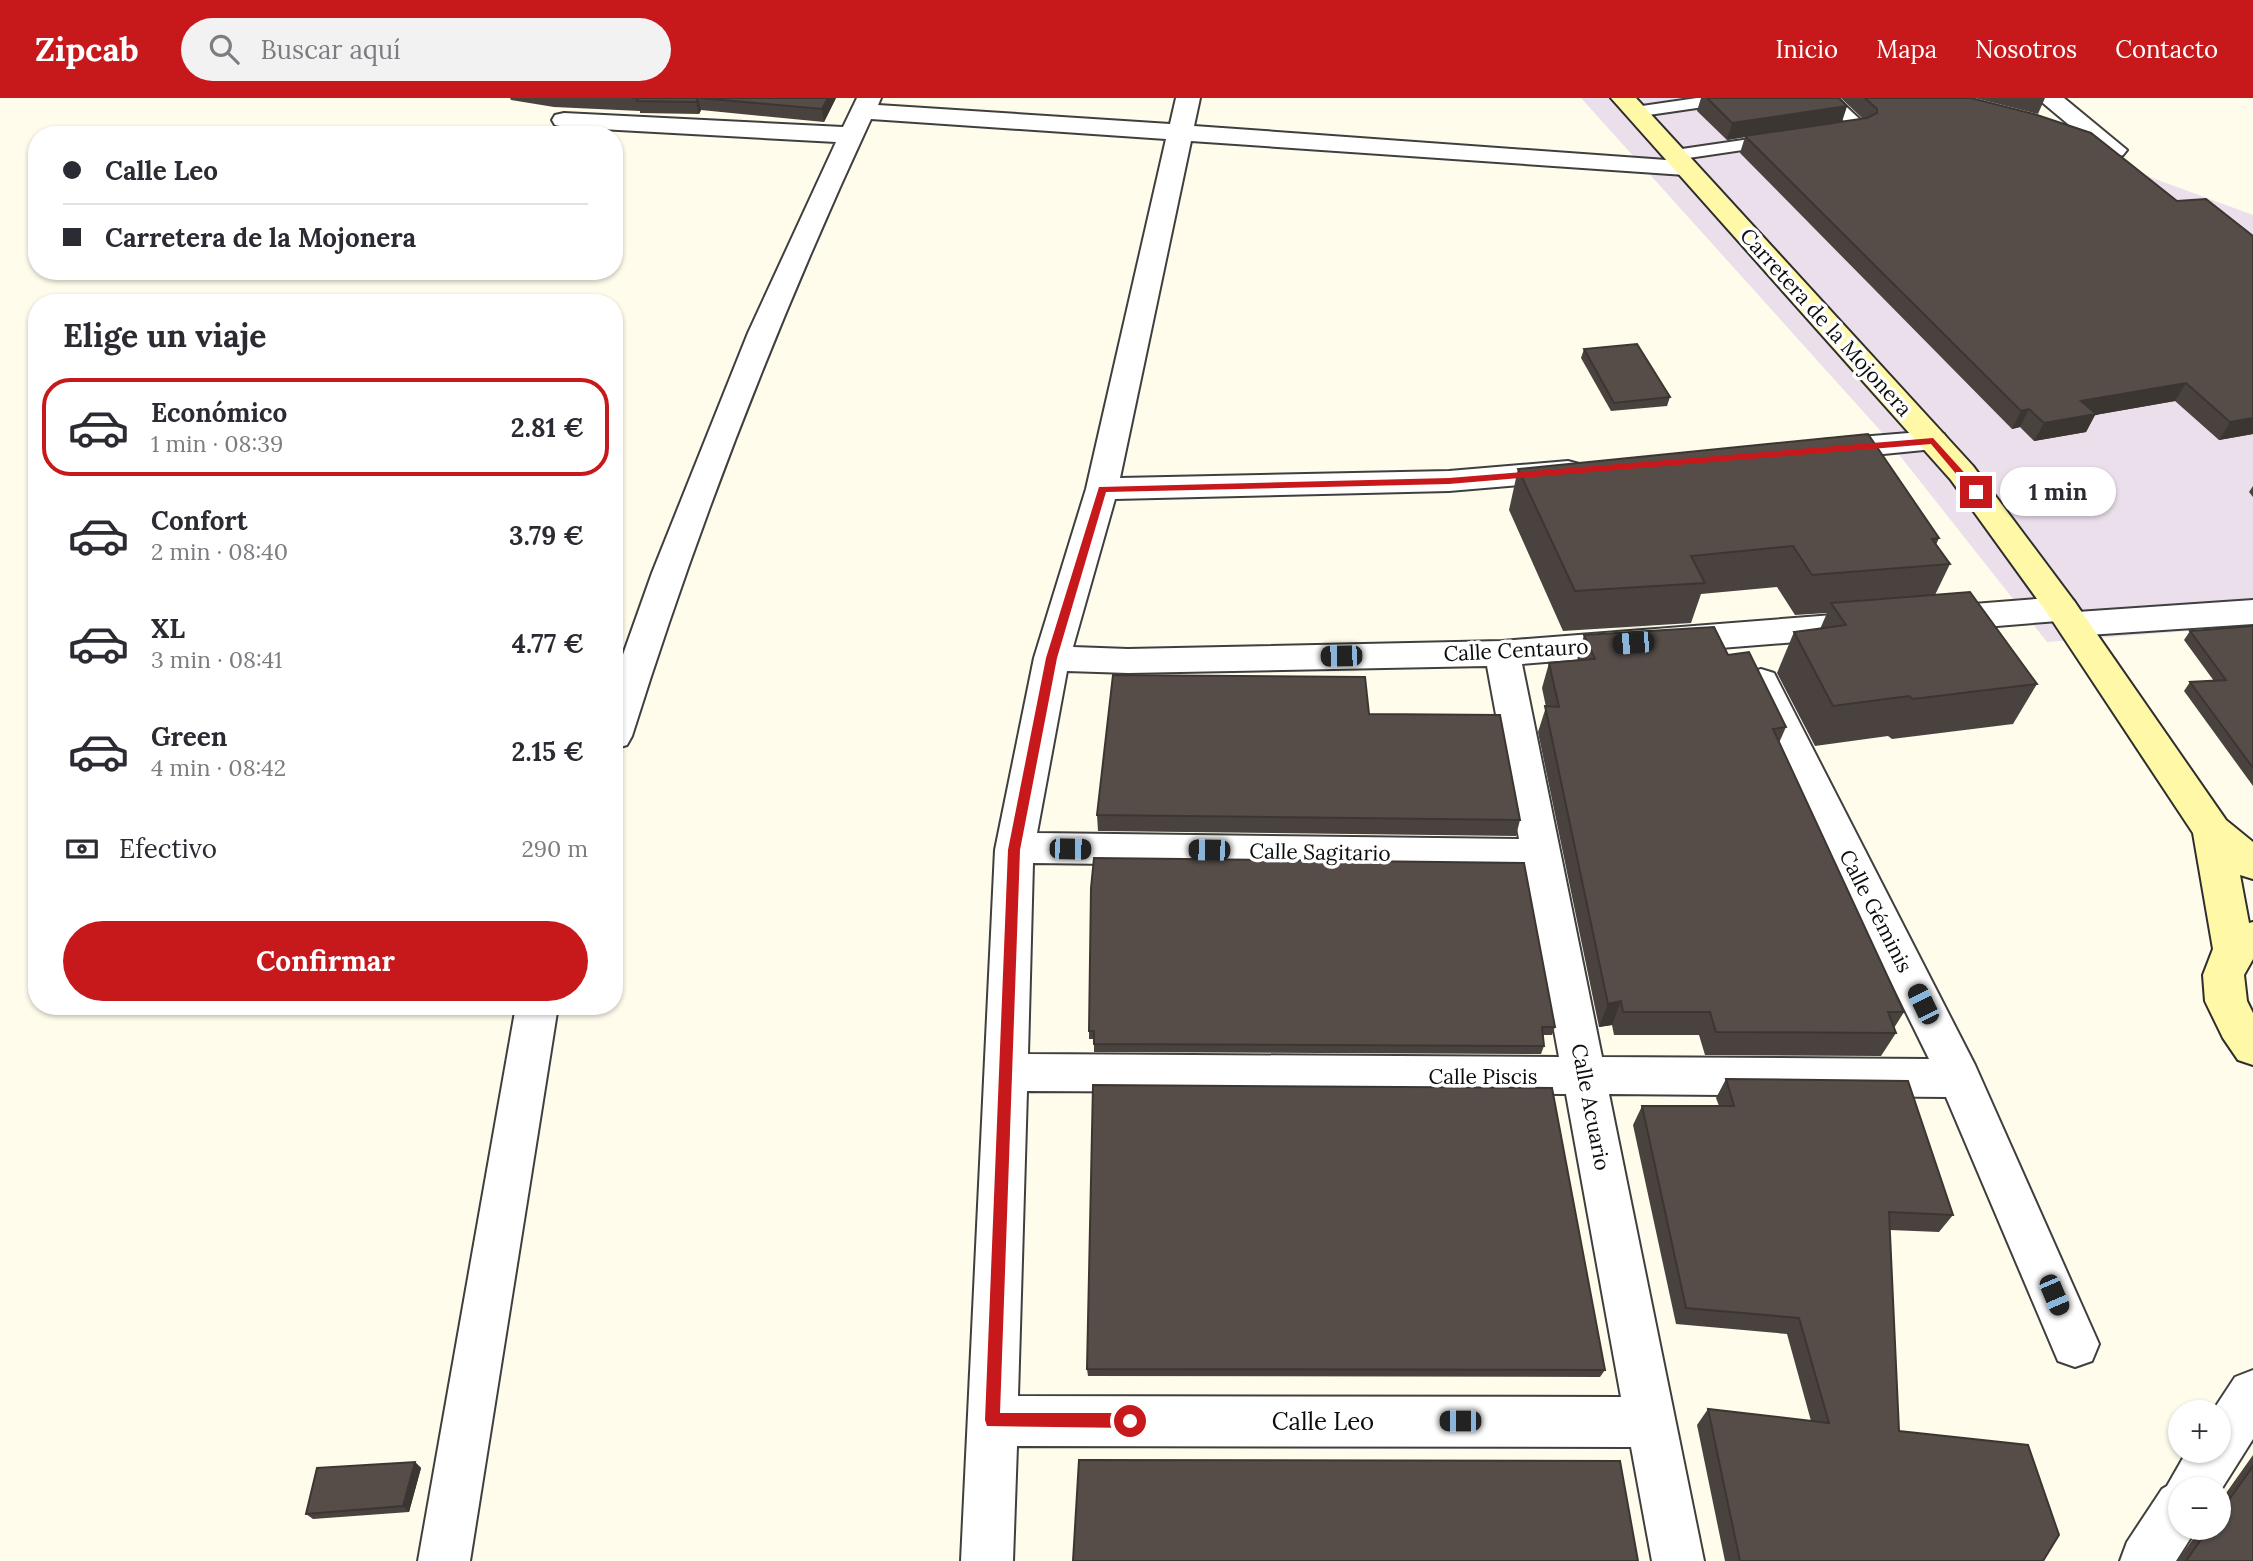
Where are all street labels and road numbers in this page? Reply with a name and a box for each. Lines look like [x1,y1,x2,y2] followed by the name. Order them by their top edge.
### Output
[1734,222,1918,422] street label: Carretera de la Mojonera
[1443,633,1589,667] street label: Calle Centauro
[1249,837,1391,867] street label: Calle Sagitario
[1833,845,1919,977] street label: Calle Géminis
[1565,1041,1617,1173] street label: Calle Acuario
[1429,1063,1538,1090] street label: Calle Piscis
[1272,1406,1374,1437] street label: Calle Leo

